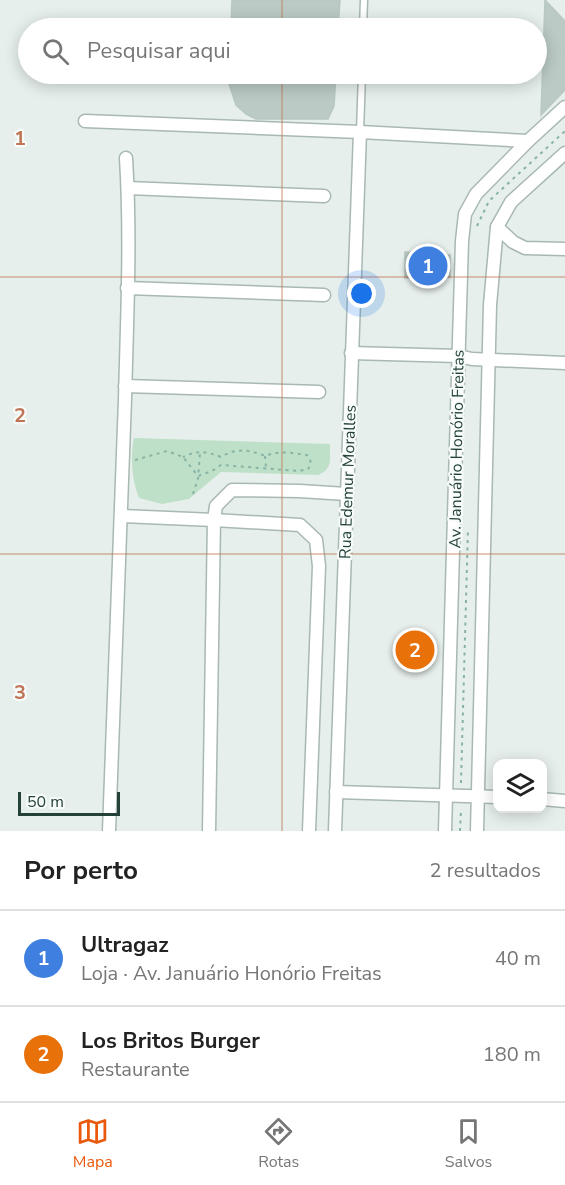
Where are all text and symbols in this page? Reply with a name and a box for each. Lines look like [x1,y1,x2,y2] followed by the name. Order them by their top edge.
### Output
[18,18,547,84] search box
[39,35,72,68] icon: search
[87,36,231,66] text: Pesquisar aqui
[14,125,26,152] text: 1
[408,244,448,288] pin: 1
[347,279,376,308] your location
[444,349,470,549] street label: Av. Januário Honório Freitas
[14,402,26,429] text: 2
[334,405,362,559] street label: Rua Edemur Moralles
[396,628,434,672] pin: 2
[14,679,26,706] text: 3
[493,759,547,813] map controls
[493,759,547,813] button: layers
[18,789,120,816] scale bar
[27,791,64,813] text: 50 m
[24,853,138,888] text: Por perto
[430,857,541,884] text: 2 resultados
[81,930,169,960] text: Ultragaz
[38,945,50,972] text: 1
[495,945,541,972] text: 40 m
[81,960,382,987] text: Loja · Av. Januário Honório Freitas
[81,1026,260,1056] text: Los Britos Burger
[38,1041,50,1068] text: 2
[483,1041,541,1068] text: 180 m
[81,1056,190,1083] text: Restaurante
[73,1115,113,1173] tab: Mapa
[258,1115,299,1173] tab: Rotas
[445,1115,492,1173] tab: Salvos

